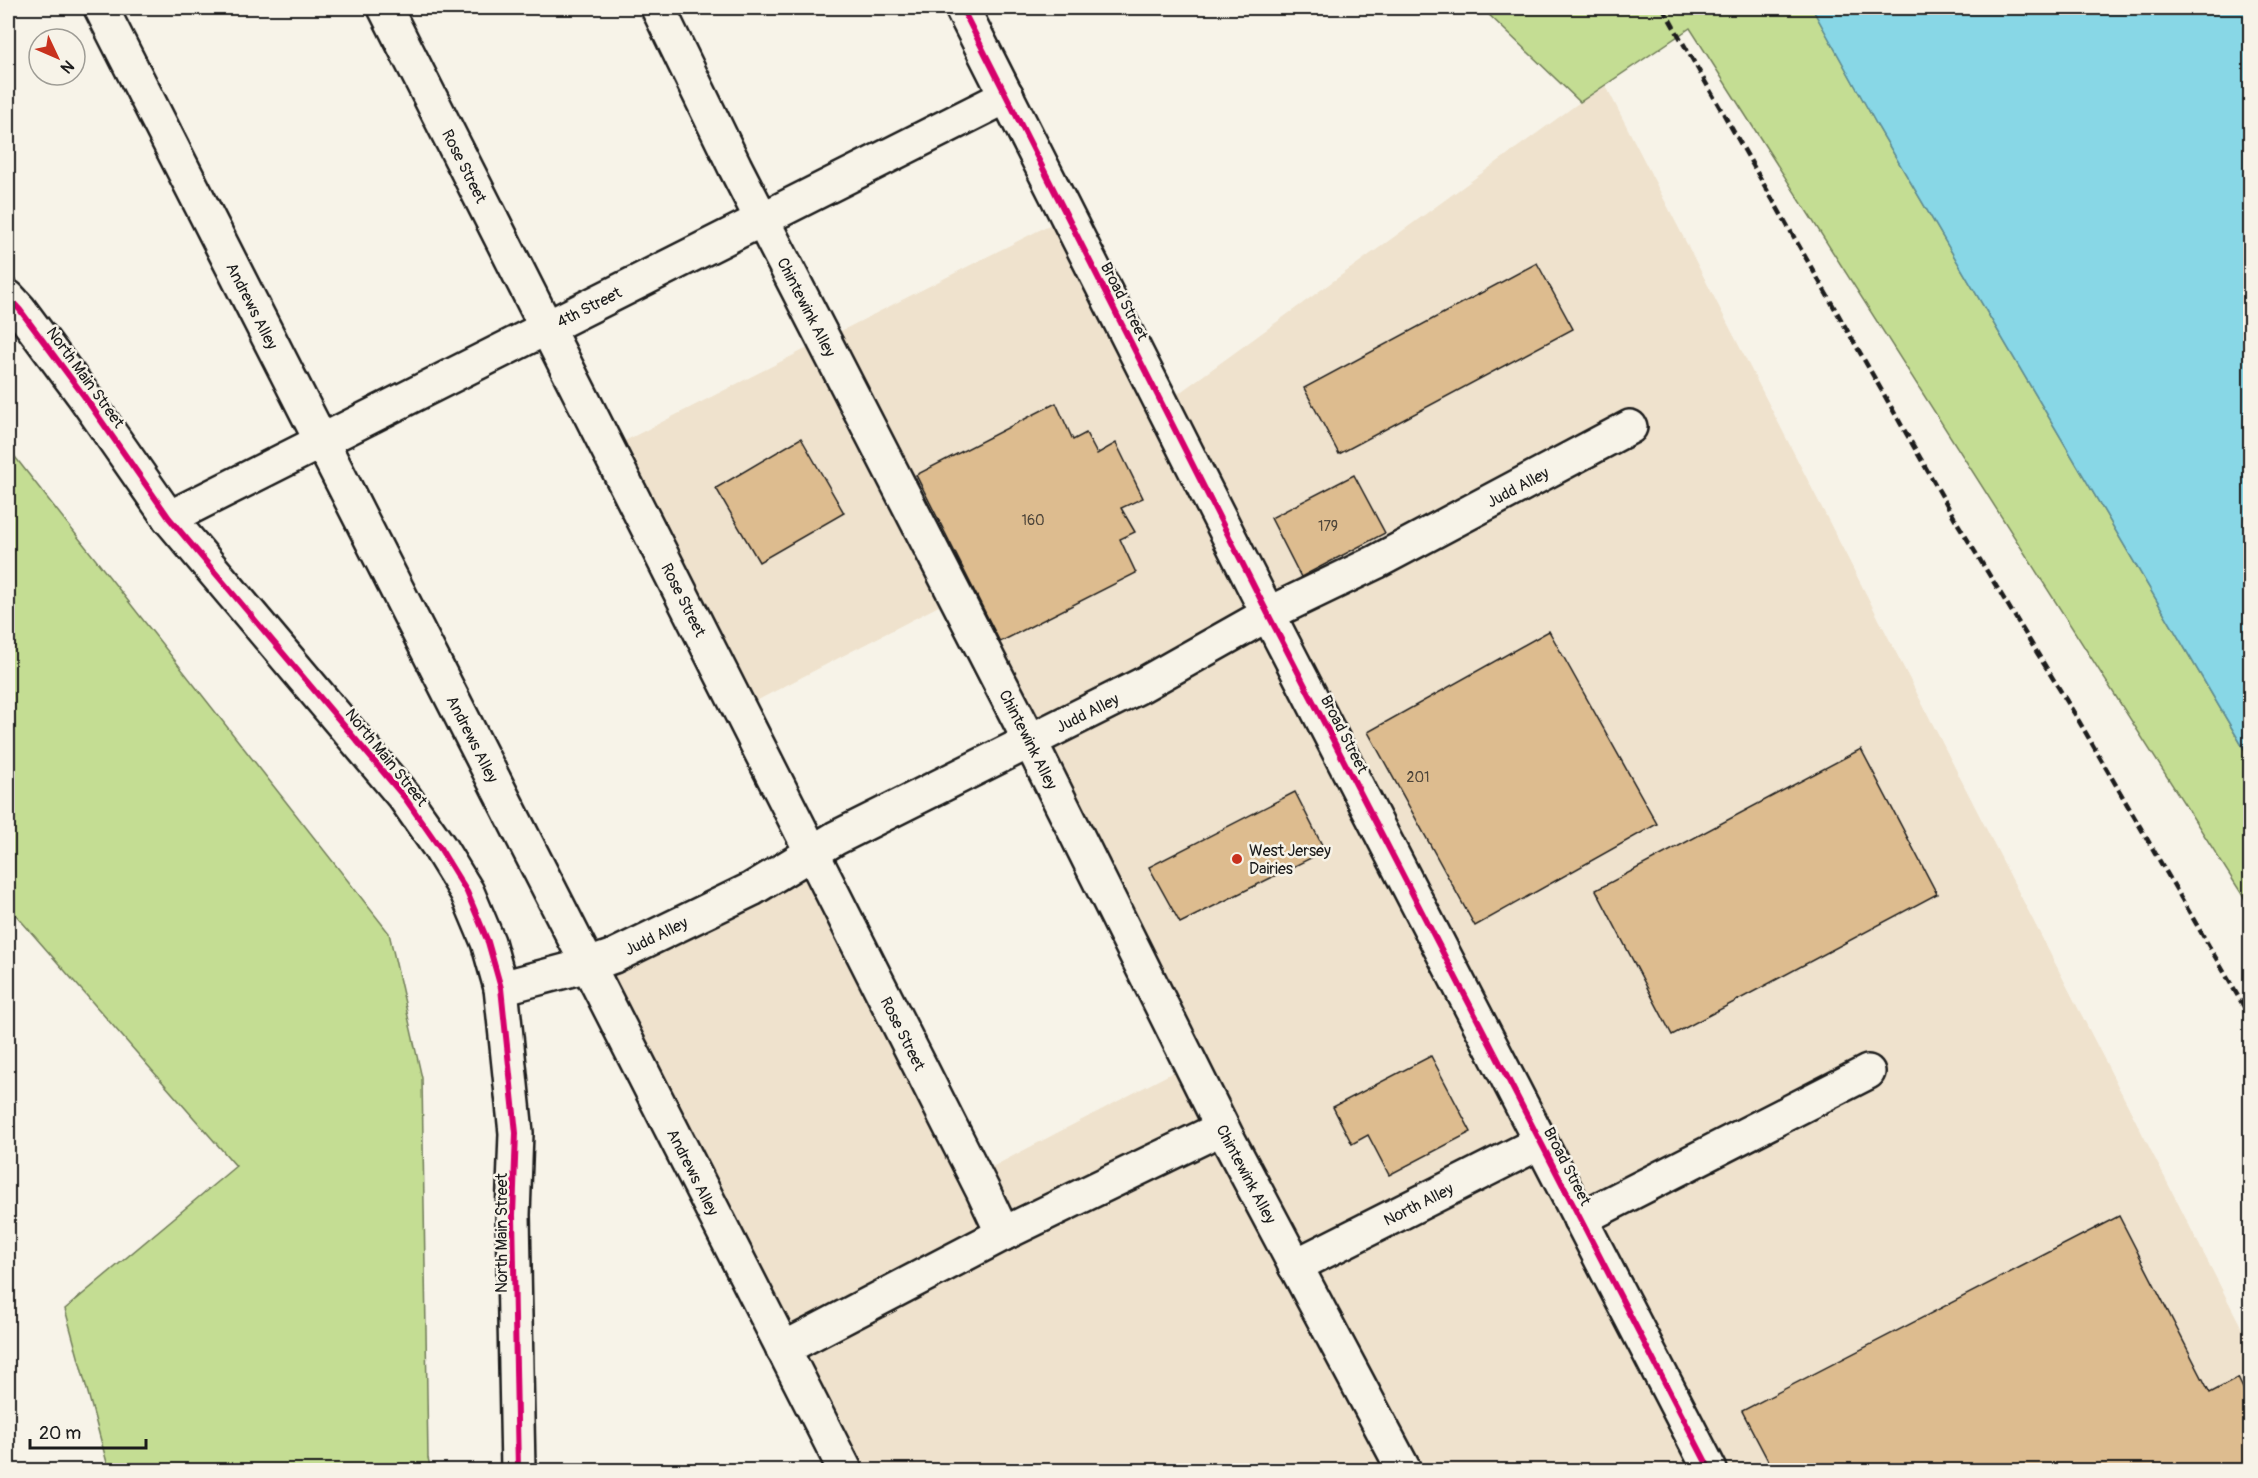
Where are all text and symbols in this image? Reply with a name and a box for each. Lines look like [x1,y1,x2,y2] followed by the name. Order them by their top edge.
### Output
[27,27,87,87] north arrow
[56,56,78,78] text: N
[437,126,491,207] street label: Rose Street
[772,254,840,361] street label: Chintewink Alley
[221,259,282,353] street label: Andrews Alley
[1096,259,1153,344] street label: Broad Street
[553,283,626,332] street label: 4th Street
[42,323,129,432] street label: North Main Street
[1483,463,1553,512] street label: Judd Alley
[1021,512,1045,529] house number: 160
[1318,518,1338,535] house number: 179
[656,560,710,641] street label: Rose Street
[994,687,1061,793] street label: Chintewink Alley
[1053,689,1122,737] street label: Judd Alley
[442,692,502,786] street label: Andrews Alley
[1316,692,1373,777] street label: Broad Street
[341,705,432,811] street label: North Main Street
[1407,769,1429,786] house number: 201
[1249,841,1331,879] place label: West Jersey Dairies
[1230,852,1244,866] marker: West Jersey Dairies
[621,913,691,960] street label: Judd Alley
[876,994,930,1074] street label: Rose Street
[1211,1122,1280,1227] street label: Chintewink Alley
[1539,1124,1596,1209] street label: Broad Street
[662,1126,723,1219] street label: Andrews Alley
[492,1172,512,1293] street label: North Main Street
[1381,1179,1457,1231] street label: North Alley
[30,1412,146,1450] scale bar
[39,1422,81,1445] text: 20 m

